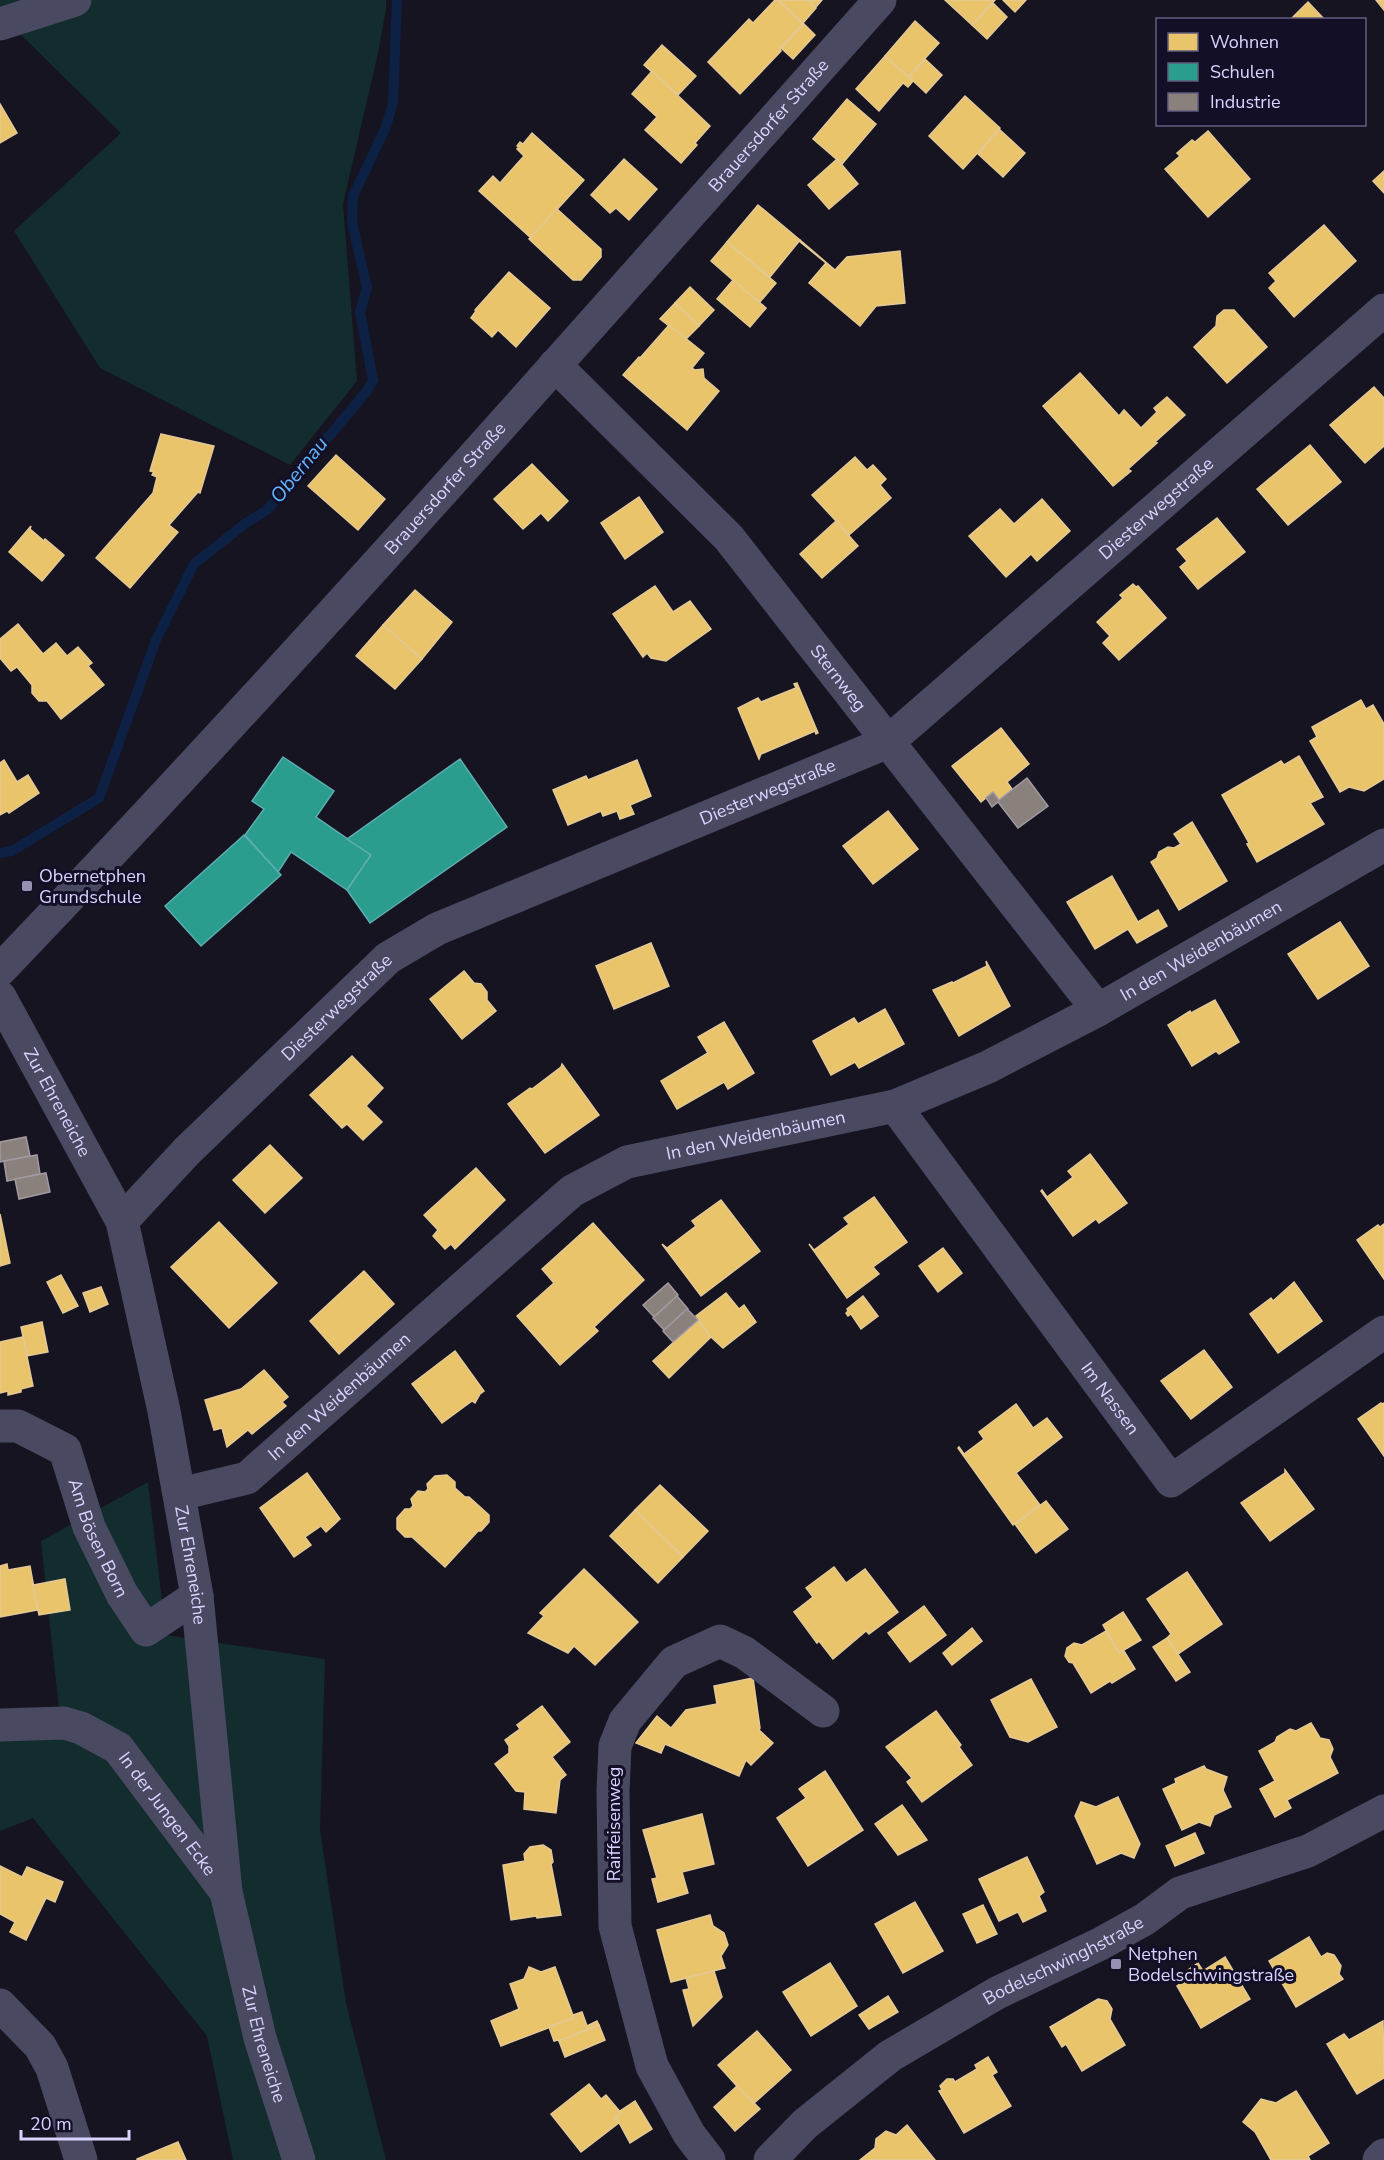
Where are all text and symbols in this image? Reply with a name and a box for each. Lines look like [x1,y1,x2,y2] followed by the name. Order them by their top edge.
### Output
[1156,18,1366,126] legend
[1210,30,1279,54] text: Wohnen
[703,54,834,197] street label: Brauersdorfer Straße
[1210,60,1275,84] text: Schulen
[1210,90,1281,114] text: Industrie
[379,417,511,560] street label: Brauersdorfer Straße
[264,431,334,509] water label: Obernau
[1094,452,1219,565] street label: Diesterwegstraße
[805,640,872,716] street label: Sternweg
[696,753,839,831] street label: Diesterwegstraße
[39,864,146,909] place label: Obernetphen Grundschule
[20,879,34,893] marker: Obernetphen Grundschule
[1116,895,1286,1007] street label: In den Weidenbäumen
[276,948,397,1066] street label: Diesterwegstraße
[18,1044,97,1161] street label: Zur Ehreneiche
[664,1105,847,1166] street label: In den Weidenbäumen
[263,1327,416,1466] street label: In den Weidenbäumen
[1075,1357,1145,1440] street label: Im Nassen
[63,1476,134,1602] street label: Am Bösen Born
[169,1504,212,1626] street label: Zur Ehreneiche
[113,1747,222,1881] street label: In der Jungen Ecke
[602,1767,626,1881] street label: Raiffeisenweg
[978,1910,1148,2011] street label: Bodelschwinghstraße
[1128,1942,1294,1987] place label: Netphen Bodelschwingstraße
[1109,1957,1123,1971] marker: Netphen Bodelschwingstraße
[236,1984,292,2106] street label: Zur Ehreneiche
[21,2103,129,2141] scale bar
[30,2112,72,2136] text: 20 m

